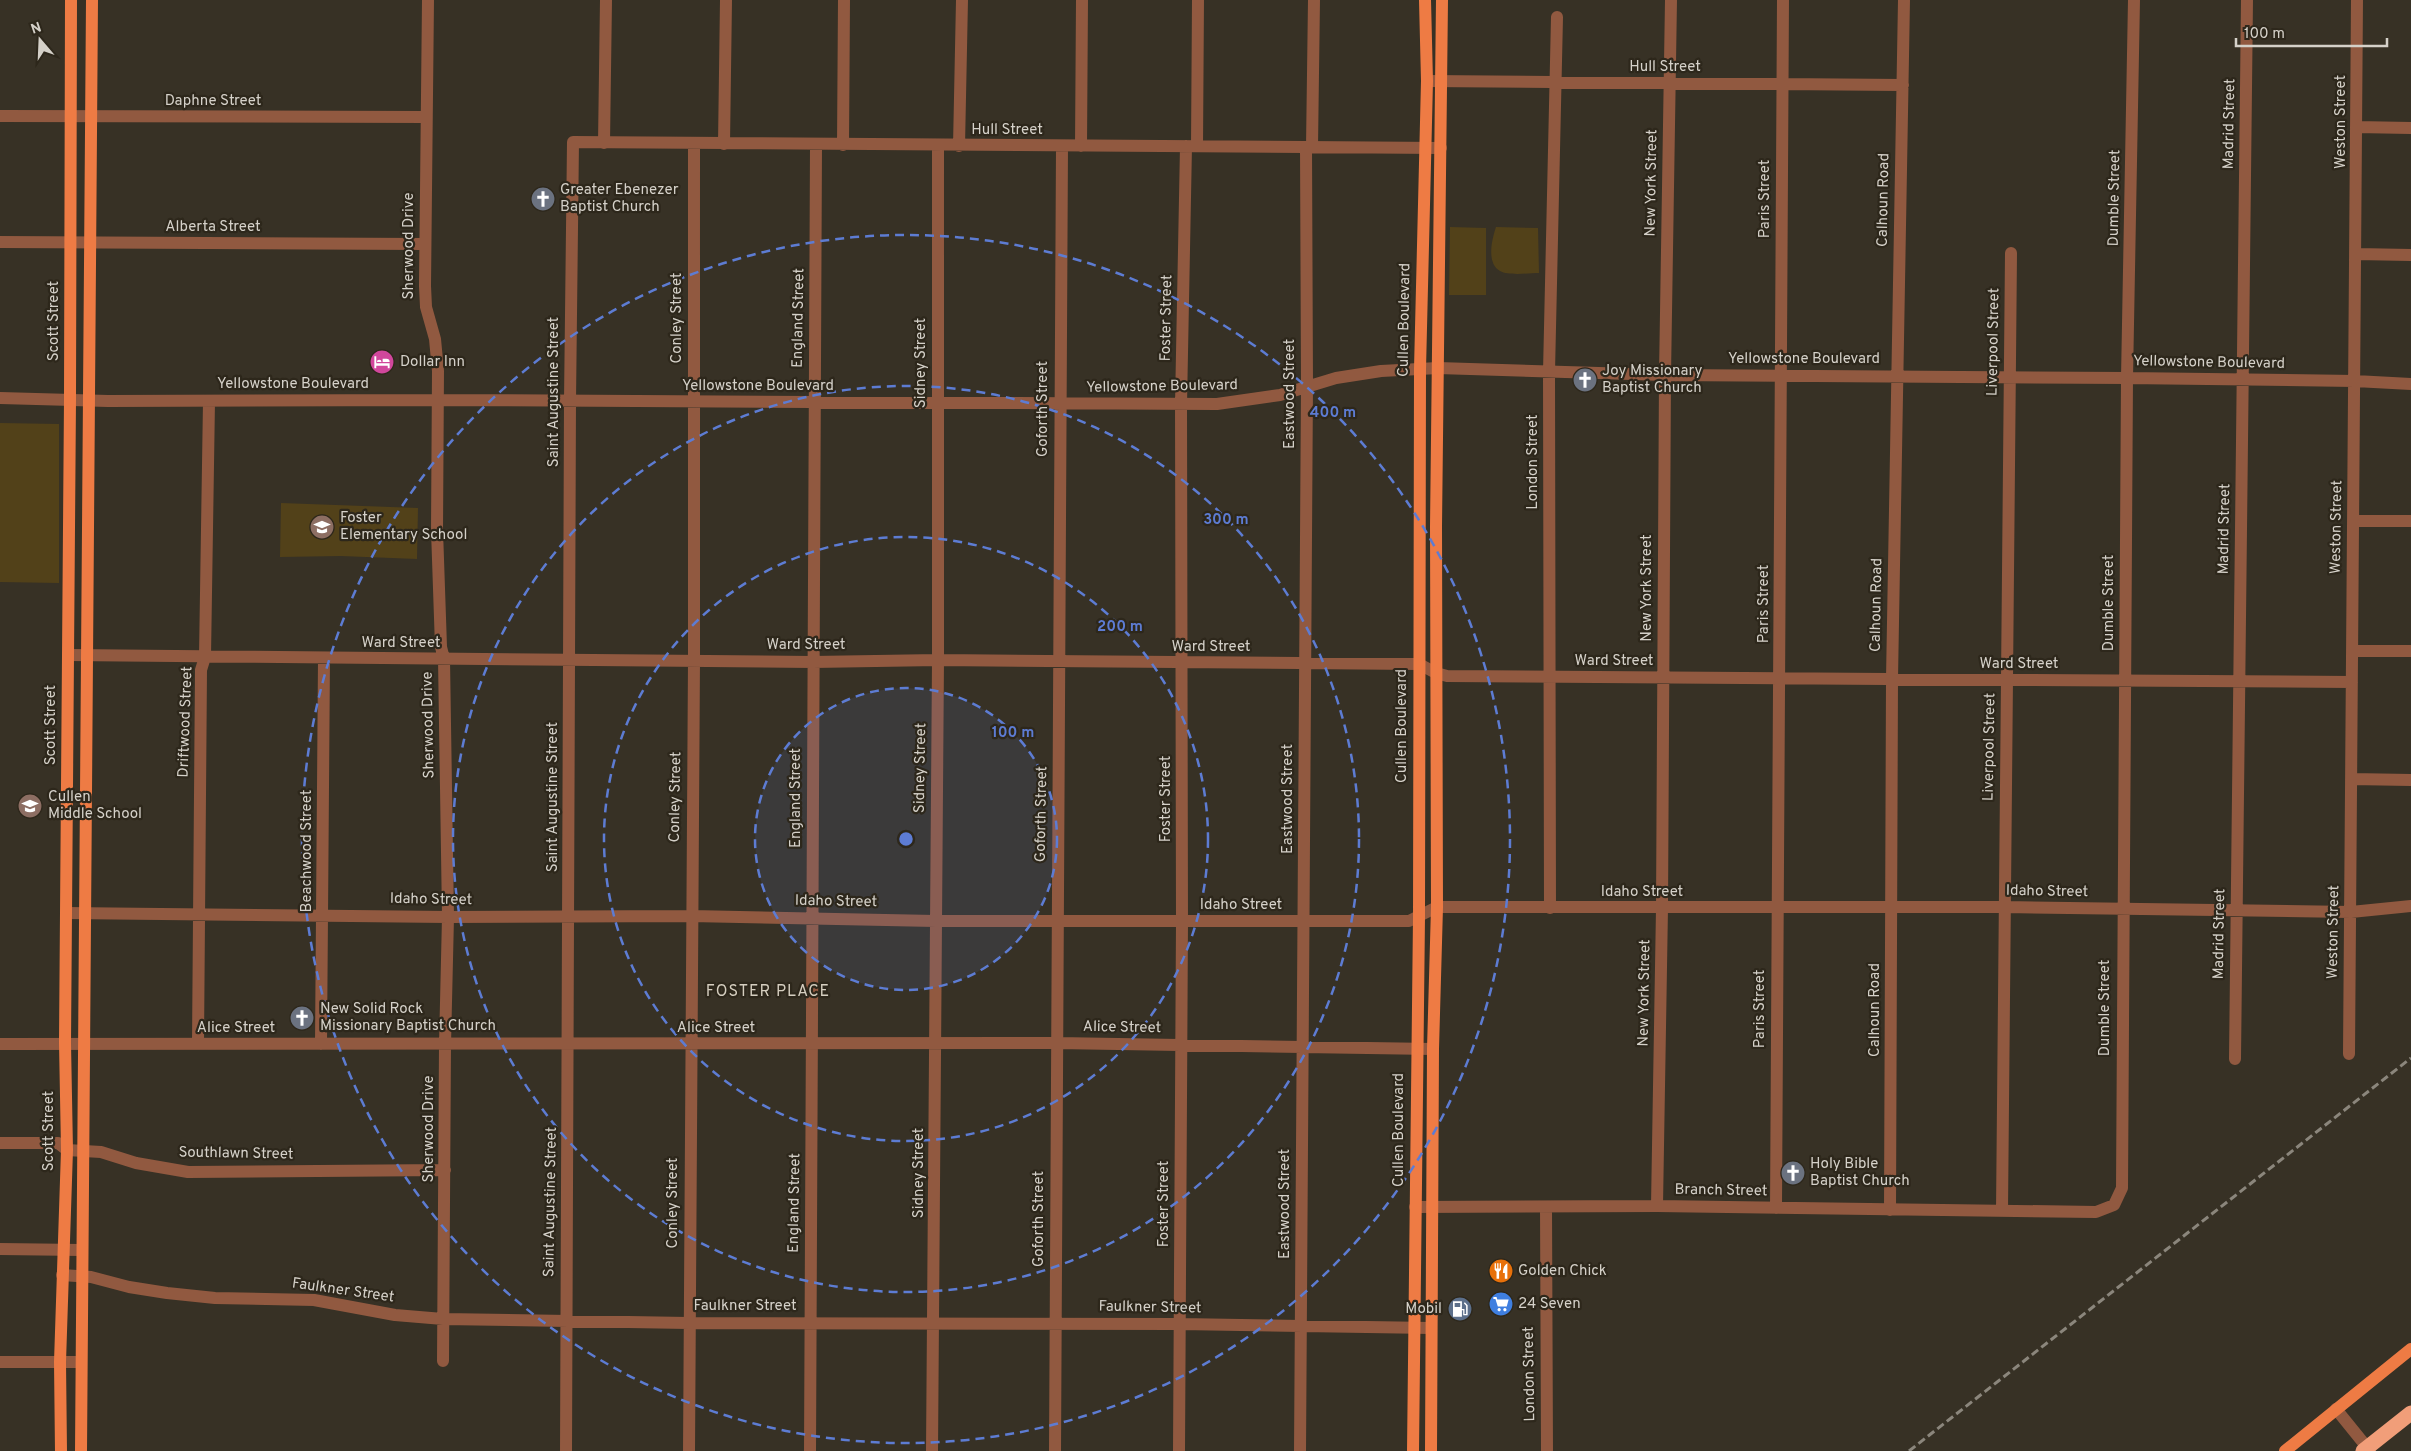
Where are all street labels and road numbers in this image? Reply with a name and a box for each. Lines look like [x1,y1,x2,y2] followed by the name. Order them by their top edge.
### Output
[1629,58,1701,77] street label: Hull Street
[2332,75,2351,169] street label: Weston Street
[2220,78,2240,170] street label: Madrid Street
[165,92,261,111] street label: Daphne Street
[971,121,1043,140] street label: Hull Street
[1642,129,1662,237] street label: New York Street
[2105,149,2125,247] street label: Dumble Street
[1874,153,1894,247] street label: Calhoun Road
[1756,160,1775,238] street label: Paris Street
[400,192,419,300] street label: Sherwood Drive
[165,218,261,237] street label: Alberta Street
[1395,263,1415,377] street label: Cullen Boulevard
[789,268,809,368] street label: England Street
[668,273,687,363] street label: Conley Street
[1157,274,1177,362] street label: Foster Street
[45,281,64,361] street label: Scott Street
[1984,288,2004,396] street label: Liverpool Street
[545,317,564,467] street label: Saint Augustine Street
[912,318,931,408] street label: Sidney Street
[1281,339,1300,449] street label: Eastwood Street
[1728,350,1880,369] street label: Yellowstone Boulevard
[2133,352,2285,374] street label: Yellowstone Boulevard
[1034,361,1053,457] street label: Goforth Street
[217,375,369,394] street label: Yellowstone Boulevard
[1086,376,1238,398] street label: Yellowstone Boulevard
[682,377,834,396] street label: Yellowstone Boulevard
[1524,414,1543,510] street label: London Street
[2327,480,2347,574] street label: Weston Street
[2215,483,2235,575] street label: Madrid Street
[1638,534,1657,642] street label: New York Street
[2100,555,2119,651] street label: Dumble Street
[1867,558,1887,652] street label: Calhoun Road
[1755,565,1774,643] street label: Paris Street
[361,634,441,653] street label: Ward Street
[766,636,846,655] street label: Ward Street
[1171,638,1251,657] street label: Ward Street
[1574,652,1654,671] street label: Ward Street
[1979,655,2059,674] street label: Ward Street
[175,666,197,778] street label: Driftwood Street
[1393,669,1412,783] street label: Cullen Boulevard
[419,671,439,779] street label: Sherwood Drive
[42,685,61,765] street label: Scott Street
[1980,693,2000,801] street label: Liverpool Street
[544,722,563,872] street label: Saint Augustine Street
[911,723,931,813] street label: Sidney Street
[1279,744,1298,854] street label: Eastwood Street
[787,748,806,848] street label: England Street
[666,751,686,843] street label: Conley Street
[1157,756,1176,842] street label: Foster Street
[1032,766,1052,862] street label: Goforth Street
[298,790,317,912] street label: Beachwood Street
[2006,882,2088,902] street label: Idaho Street
[1601,883,1683,902] street label: Idaho Street
[2324,885,2344,979] street label: Weston Street
[2210,888,2230,980] street label: Madrid Street
[390,890,472,910] street label: Idaho Street
[795,892,877,912] street label: Idaho Street
[1200,896,1282,915] street label: Idaho Street
[1635,939,1655,1047] street label: New York Street
[2096,960,2115,1056] street label: Dumble Street
[1866,963,1885,1057] street label: Calhoun Road
[1751,970,1770,1048] street label: Paris Street
[1083,1018,1161,1038] street label: Alice Street
[197,1019,275,1038] street label: Alice Street
[677,1019,755,1038] street label: Alice Street
[1390,1073,1409,1187] street label: Cullen Boulevard
[420,1075,439,1183] street label: Sherwood Drive
[40,1091,59,1171] street label: Scott Street
[540,1127,562,1277] street label: Saint Augustine Street
[910,1128,929,1218] street label: Sidney Street
[178,1143,294,1165] street label: Southlawn Street
[1276,1149,1295,1259] street label: Eastwood Street
[785,1153,805,1253] street label: England Street
[664,1158,683,1248] street label: Conley Street
[1155,1161,1174,1247] street label: Foster Street
[1030,1171,1049,1267] street label: Goforth Street
[1674,1181,1768,1201] street label: Branch Street
[291,1274,395,1308] street label: Faulkner Street
[693,1297,797,1316] street label: Faulkner Street
[1098,1298,1202,1318] street label: Faulkner Street
[1520,1326,1540,1422] street label: London Street

